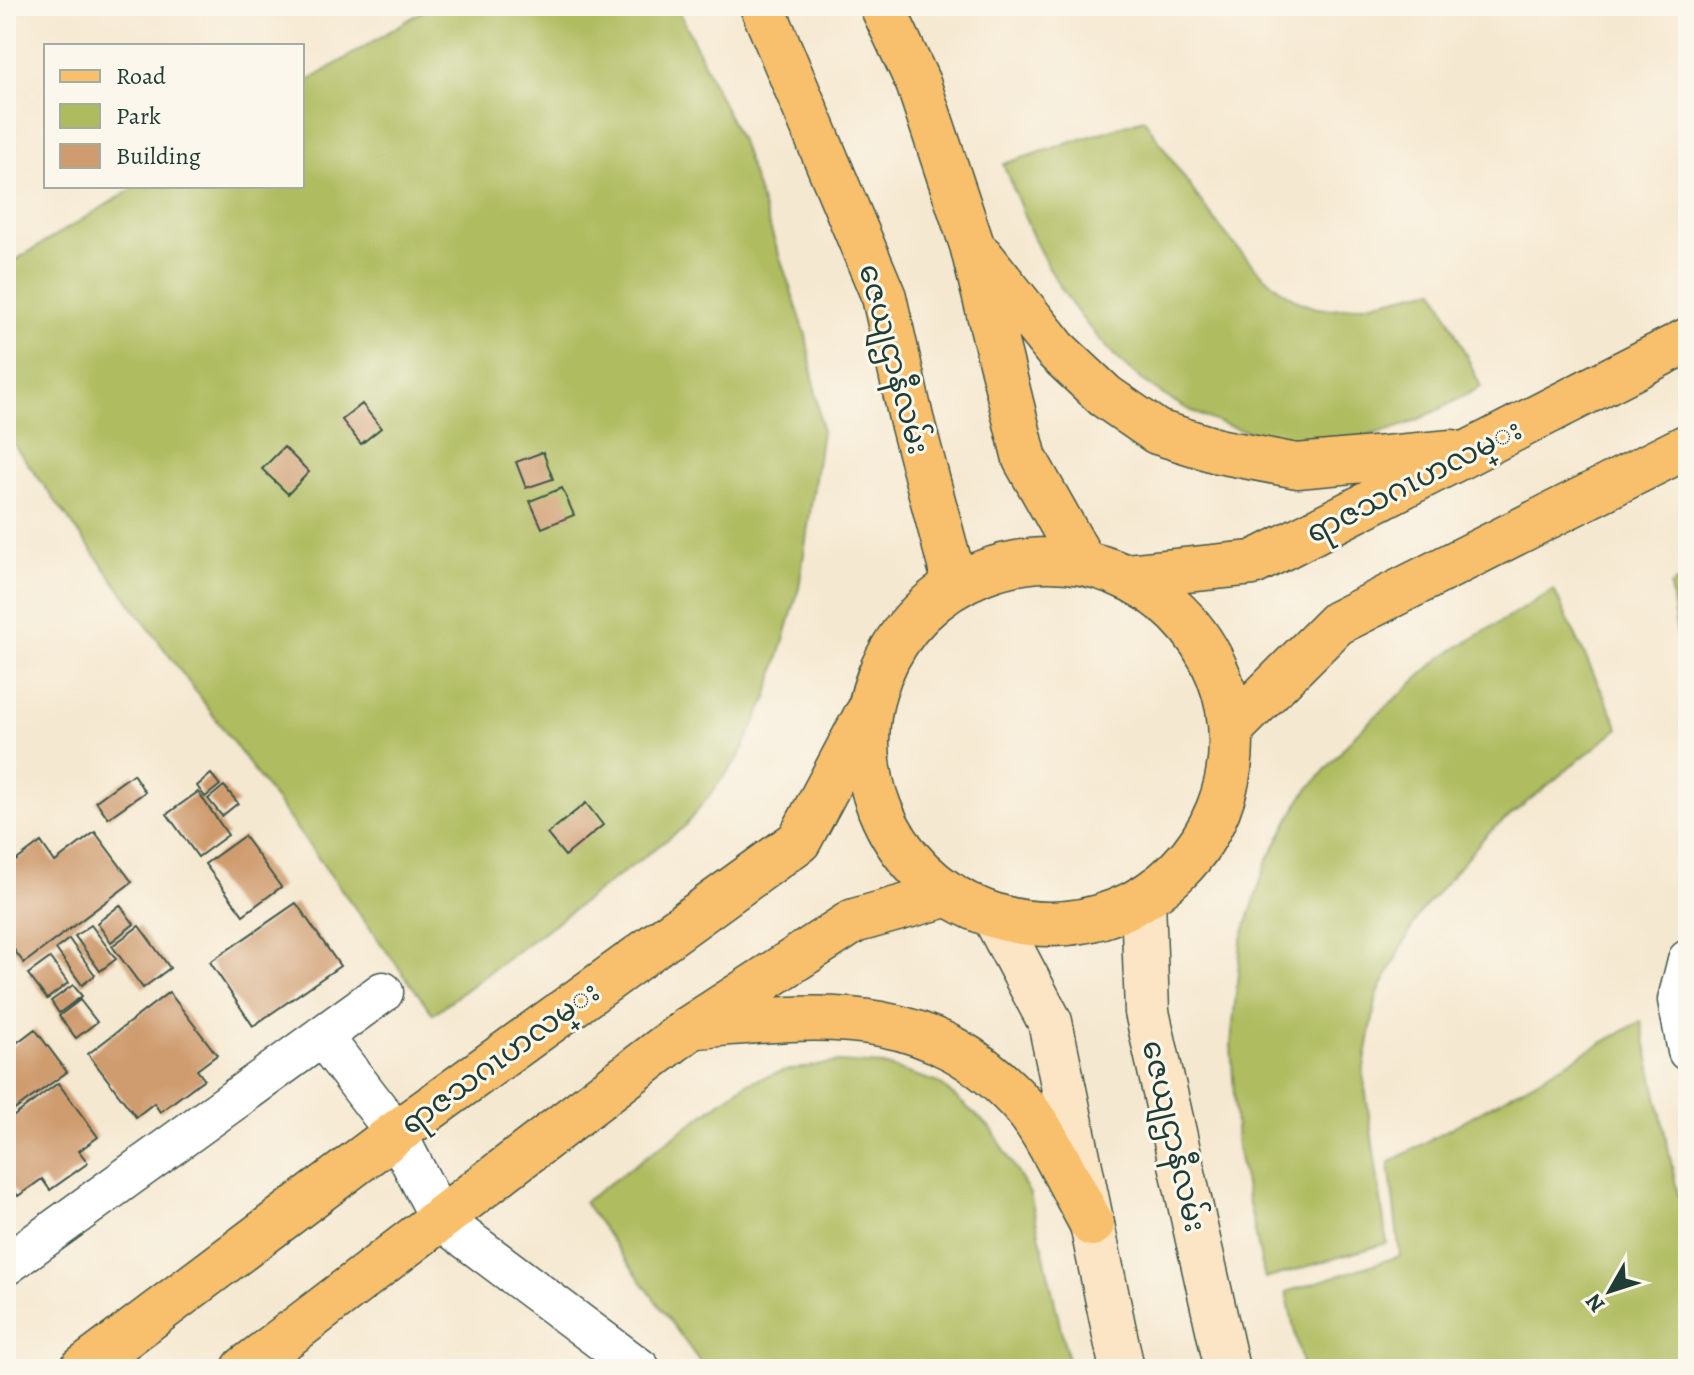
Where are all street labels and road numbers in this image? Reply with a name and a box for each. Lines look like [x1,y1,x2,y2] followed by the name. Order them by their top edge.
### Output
[845,259,941,460] street label: ဇေယျဌာနီလမ်း
[1299,409,1531,557] street label: ရာဇသဂၤဟလမ္း
[392,972,610,1148] street label: ရာဇသဂၤဟလမ္း
[1128,1036,1217,1237] street label: ဇေယျဌာနီလမ်း

